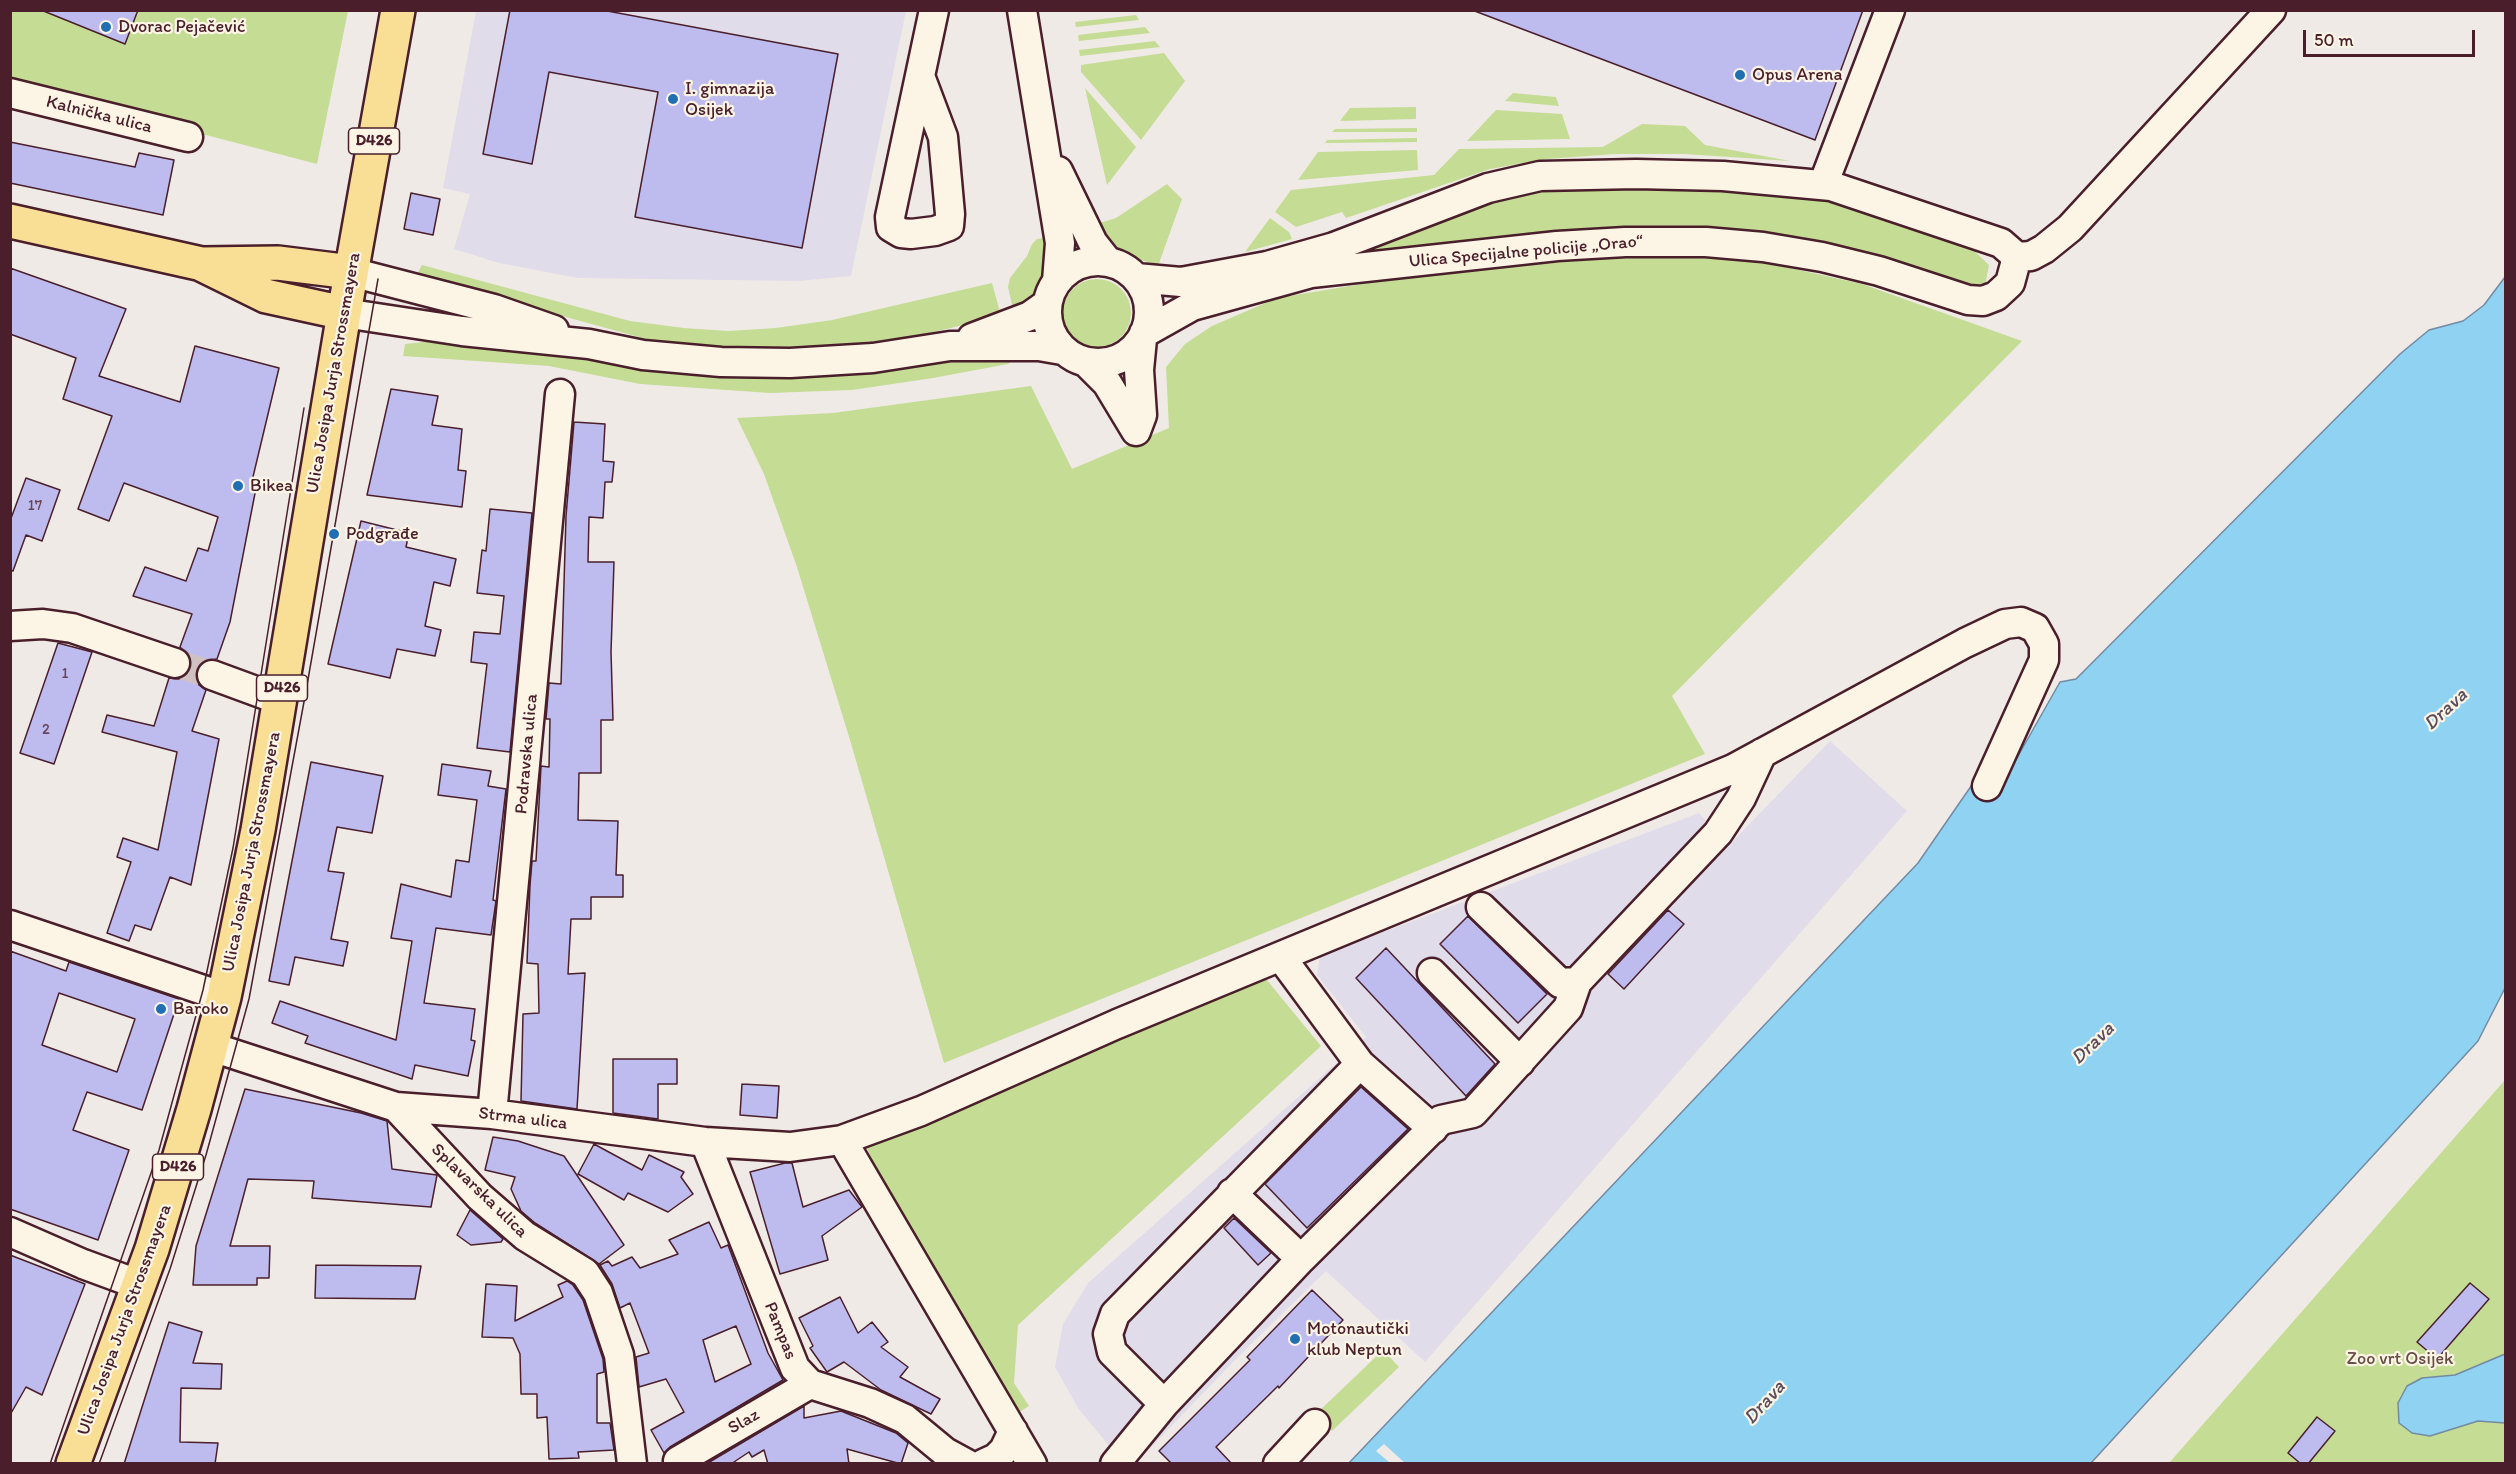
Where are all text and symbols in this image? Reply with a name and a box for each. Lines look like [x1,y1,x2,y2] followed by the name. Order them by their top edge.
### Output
[118,16,246,38] place label: Dvorac Pejačević
[2306,18,2478,56] scale bar
[99,20,113,34] marker: Dvorac Pejačević
[2314,29,2354,51] text: 50 m
[1752,64,1842,86] place label: Opus Arena
[1733,68,1747,82] marker: Opus Arena
[685,78,774,121] place label: I. gimnazija Osijek
[44,91,154,139] street label: Kalnička ulica
[666,92,680,106] marker: I. gimnazija Osijek
[348,128,400,154] road number: D426
[1408,231,1644,273] street label: Ulica Specijalne policije „Orao“
[302,251,366,495] street label: Ulica Josipa Jurja Strossmayera
[250,475,293,497] place label: Bikea
[231,479,245,493] marker: Bikea
[28,497,42,515] house number: 17
[346,523,419,545] place label: Podgrađe
[327,527,341,541] marker: Podgrađe
[62,665,68,683] house number: 1
[256,675,308,701] road number: D426
[2419,684,2473,736] water label: Drava
[511,693,543,815] street label: Podravska ulica
[42,721,50,739] house number: 2
[218,730,286,974] street label: Ulica Josipa Jurja Strossmayera
[173,998,229,1020] place label: Baroko
[154,1002,168,1016] marker: Baroko
[2066,1018,2120,1070] water label: Drava
[477,1103,569,1135] street label: Strma ulica
[426,1139,532,1243] street label: Splavarska ulica
[152,1154,204,1180] road number: D426
[73,1201,177,1439] street label: Ulica Josipa Jurja Strossmayera
[759,1299,801,1363] street label: Pampas
[1307,1318,1409,1360] place label: Motonautički klub Neptun
[1288,1332,1302,1346] marker: Motonautički klub Neptun
[2347,1348,2453,1370] park label: Zoo vrt Osijek
[1739,1376,1791,1430] water label: Drava
[724,1404,764,1440] street label: Slaz

